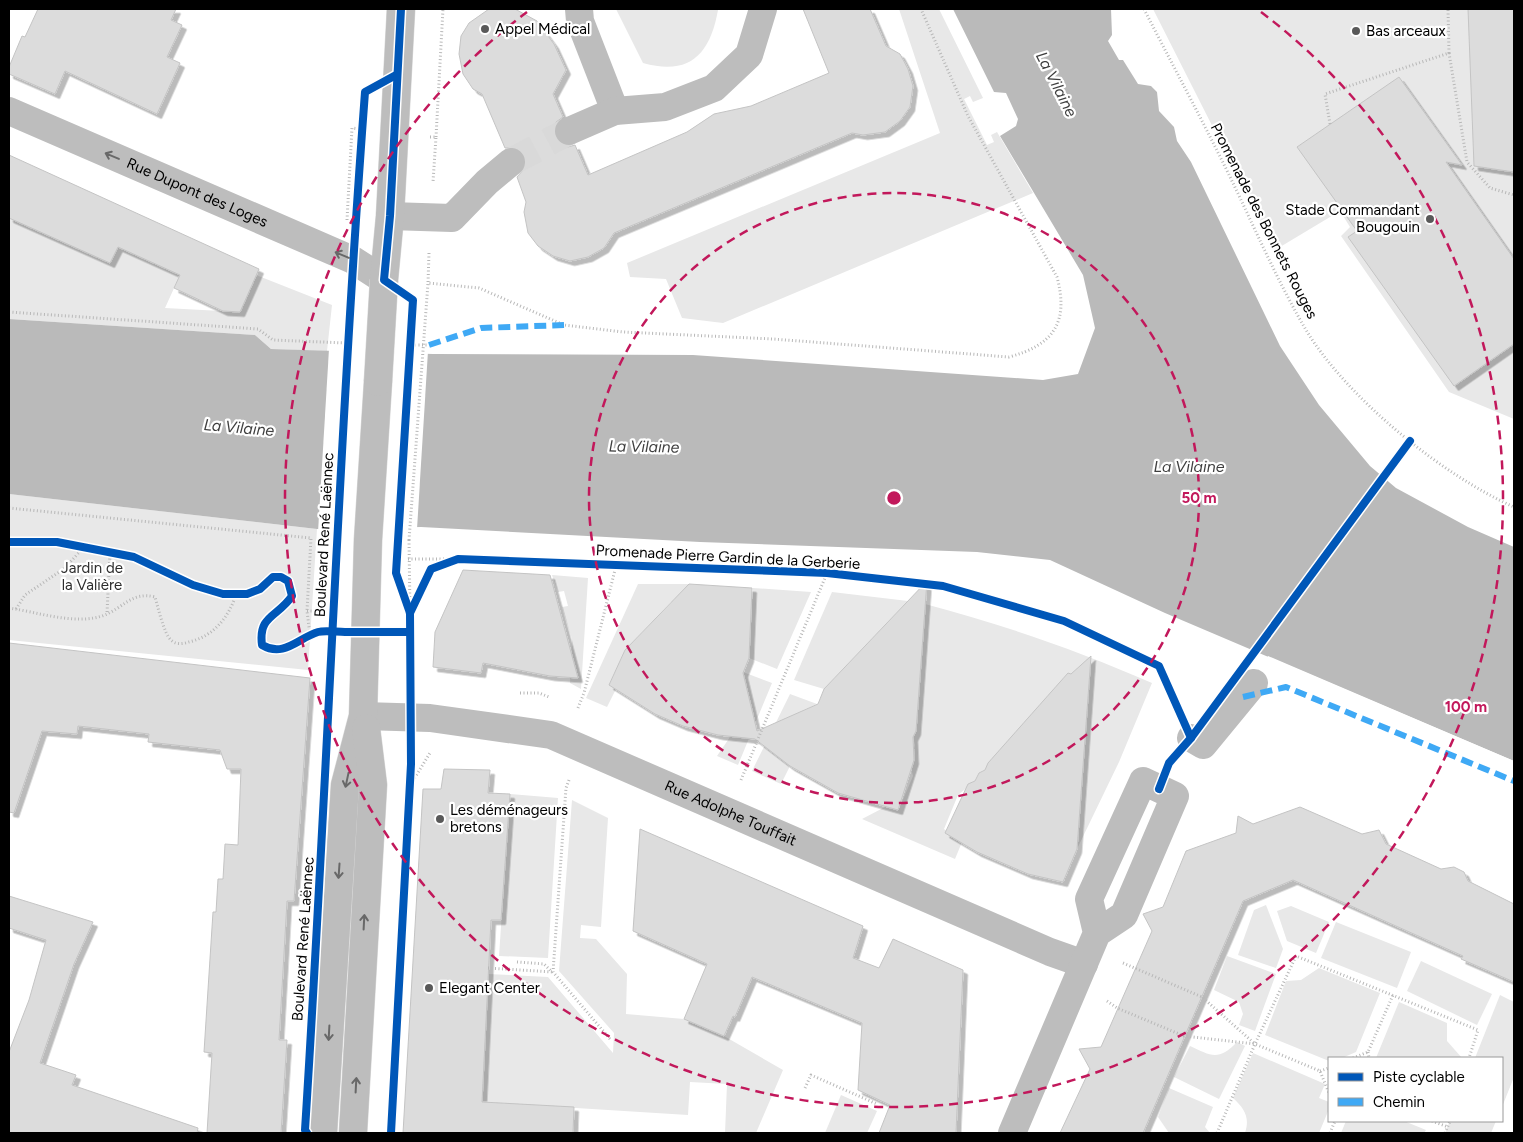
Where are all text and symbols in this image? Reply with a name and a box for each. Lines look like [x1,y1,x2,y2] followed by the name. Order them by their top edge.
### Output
[495,20,590,38] place label: Appel Médical
[1366,22,1446,40] place label: Bas arceaux
[479,23,491,35] marker: Appel Médical
[1350,25,1362,37] marker: Bas arceaux
[1032,48,1081,120] water label: La Vilaine
[1207,120,1321,322] street label: Promenade des Bonnets Rouges
[105,151,120,161] one-way arrow
[124,154,270,231] street label: Rue Dupont des Loges
[1285,201,1420,236] place label: Stade Commandant Bougouin
[1424,213,1436,225] marker: Stade Commandant Bougouin
[335,250,350,260] one-way arrow
[203,415,275,440] water label: La Vilaine
[608,436,680,457] water label: La Vilaine
[311,452,337,618] street label: Boulevard René Laënnec
[1154,457,1225,476] water label: La Vilaine
[885,489,903,507] centre of rings
[1181,489,1217,507] text: 50 m
[595,541,861,573] street label: Promenade Pierre Gardin de la Gerberie
[61,559,123,594] park label: Jardin de la Valière
[1445,698,1487,716] text: 100 m
[342,771,351,787] one-way arrow
[662,777,800,850] street label: Rue Adolphe Touffait
[450,801,568,836] place label: Les déménageurs bretons
[434,813,446,825] marker: Les déménageurs bretons
[288,856,318,1022] street label: Boulevard René Laënnec
[335,862,344,878] one-way arrow
[360,915,369,931] one-way arrow
[439,979,540,997] place label: Elegant Center
[423,982,435,994] marker: Elegant Center
[324,1025,333,1041] one-way arrow
[1328,1057,1503,1122] legend
[1373,1068,1465,1086] text: Piste cyclable
[351,1077,360,1093] one-way arrow
[1373,1093,1425,1111] text: Chemin

